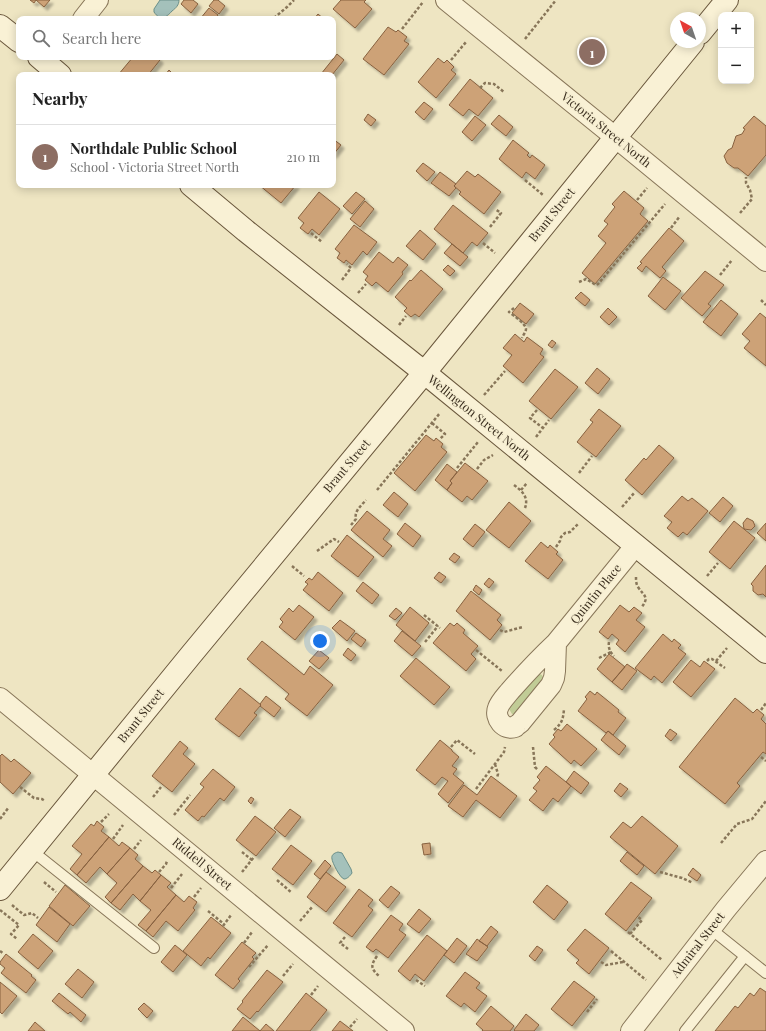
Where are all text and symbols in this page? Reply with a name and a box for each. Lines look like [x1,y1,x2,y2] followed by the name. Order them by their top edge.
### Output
[670,12,706,48] north arrow
[718,12,754,84] map controls
[718,12,754,48] button: +
[16,16,336,60] search box
[30,27,52,49] icon: search
[62,28,141,48] text: Search here
[579,37,605,67] pin: 1
[718,48,754,84] button: −
[32,87,87,109] text: Nearby
[557,87,655,171] street label: Victoria Street North
[70,138,237,158] text: Northdale Public School
[43,148,47,165] text: 1
[286,148,320,165] text: 210 m
[70,158,239,175] text: School · Victoria Street North
[525,183,578,245] street label: Brant Street
[424,370,534,464] street label: Wellington Street North
[319,435,374,495] street label: Brant Street
[566,560,624,627] street label: Quintin Place
[310,631,330,651] your location
[114,684,167,746] street label: Brant Street
[169,834,236,893] street label: Riddell Street
[666,908,728,981] street label: Admiral Street

